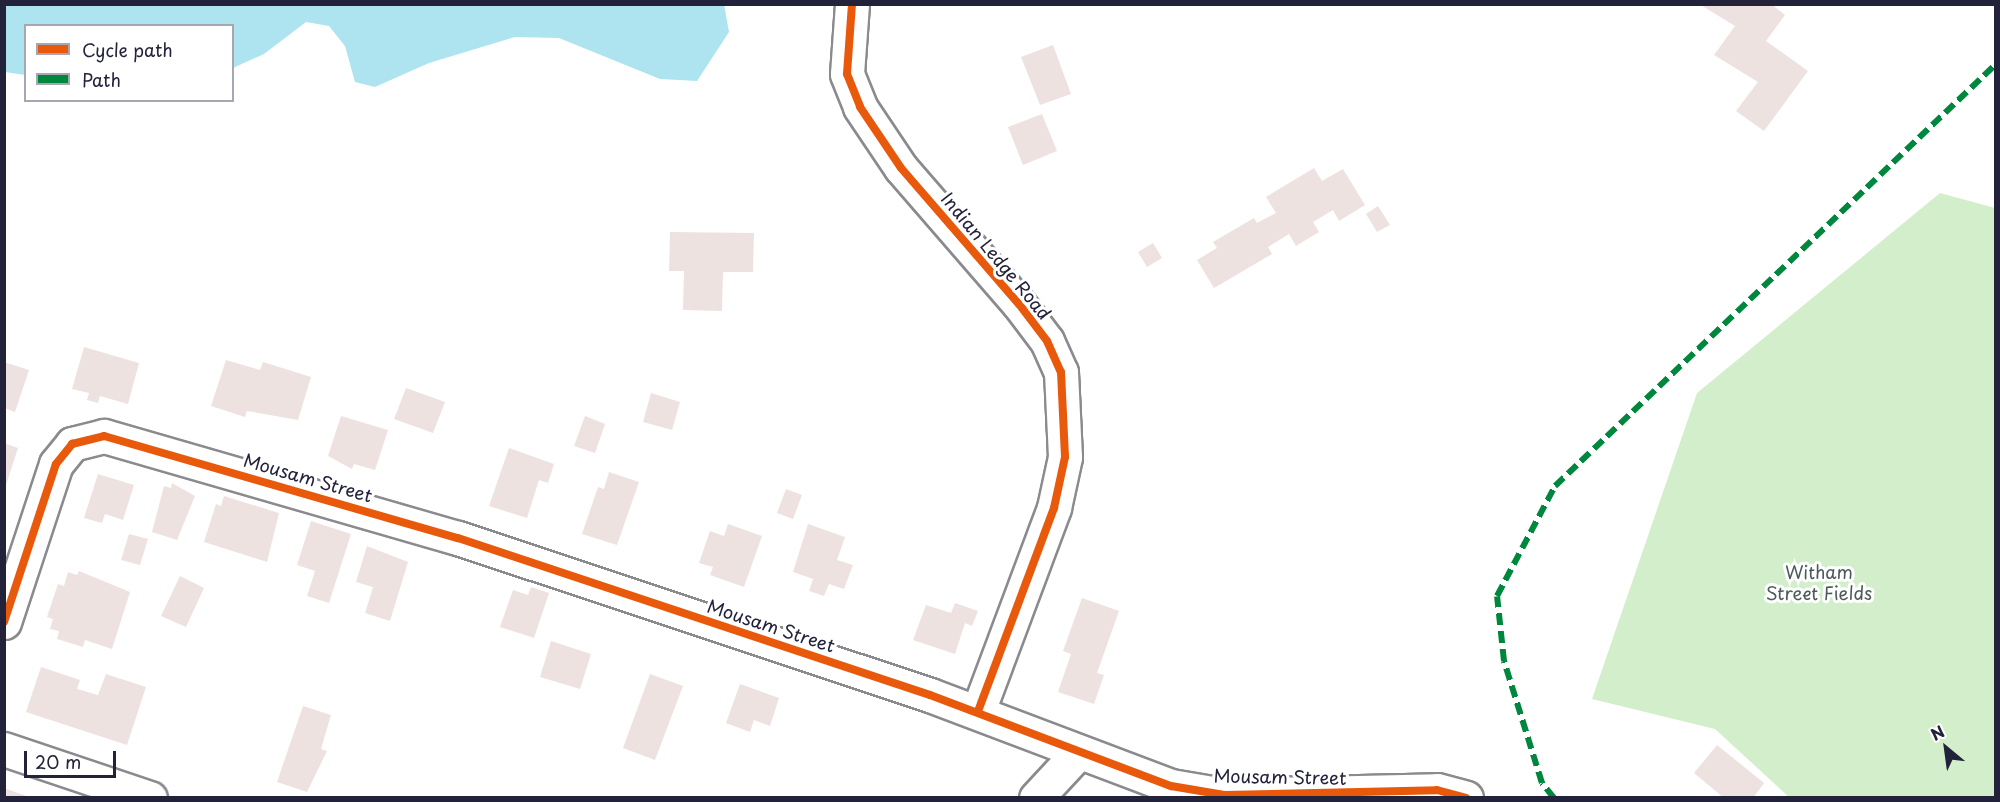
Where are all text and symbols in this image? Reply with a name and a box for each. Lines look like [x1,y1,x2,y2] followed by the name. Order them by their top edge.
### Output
[24,24,234,102] legend
[82,36,173,63] text: Cycle path
[82,66,121,93] text: Path
[937,188,1055,324] street label: Indian Ledge Road
[241,449,375,507] street label: Mousam Street
[1765,562,1873,604] park label: Witham Street Fields
[705,595,837,657] street label: Mousam Street
[1916,718,1976,778] north arrow
[1926,719,1949,746] text: N
[27,739,118,777] scale bar
[35,748,81,775] text: 20 m
[1214,765,1346,789] street label: Mousam Street

